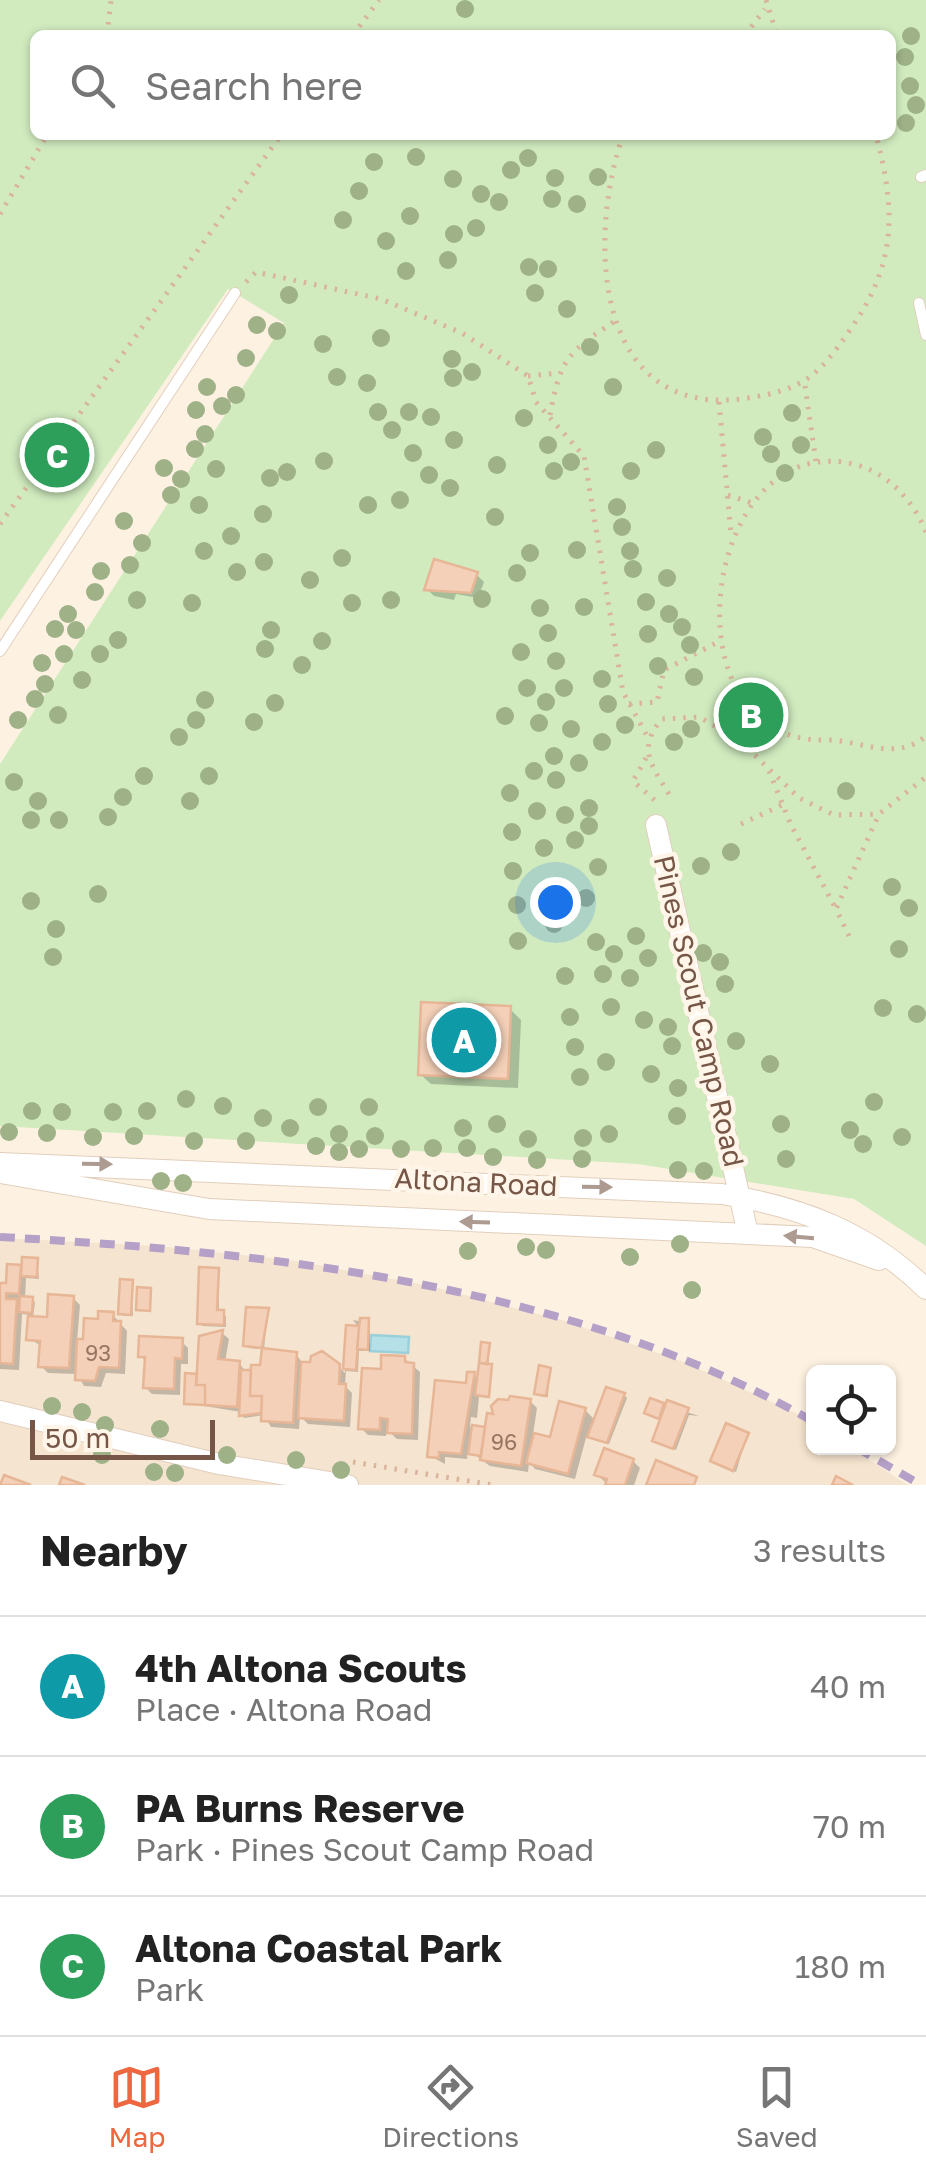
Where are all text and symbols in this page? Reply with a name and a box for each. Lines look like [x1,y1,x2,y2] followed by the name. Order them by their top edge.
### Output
[30,30,896,140] search box
[65,58,120,113] icon: search
[145,63,363,108] text: Search here
[24,418,90,492] pin: C
[718,678,784,752] pin: B
[648,852,751,1170] street label: Pines Scout Camp Road
[530,877,581,928] your location
[432,1002,496,1078] pin: A
[82,1157,114,1173] one-way arrow
[394,1161,558,1202] street label: Altona Road
[581,1179,613,1195] one-way arrow
[458,1213,490,1229] one-way arrow
[783,1228,815,1244] one-way arrow
[85,1339,111,1366] house number: 93
[806,1365,896,1455] map controls
[806,1365,896,1455] button: locate
[30,1415,215,1460] scale bar
[45,1421,110,1454] text: 50 m
[491,1428,517,1455] house number: 96
[40,1525,188,1575] text: Nearby
[753,1531,886,1569] text: 3 results
[135,1645,467,1690] text: 4th Altona Scouts
[61,1667,84,1705] text: A
[810,1667,886,1705] text: 40 m
[135,1690,432,1728] text: Place · Altona Road
[135,1785,465,1830] text: PA Burns Reserve
[61,1807,84,1845] text: B
[813,1807,886,1845] text: 70 m
[135,1830,594,1868] text: Park · Pines Scout Camp Road
[135,1925,502,1970] text: Altona Coastal Park
[61,1947,84,1985] text: C
[795,1947,886,1985] text: 180 m
[135,1970,204,2008] text: Park
[108,2060,166,2153] tab: Map
[382,2060,519,2153] tab: Directions
[736,2060,818,2153] tab: Saved

